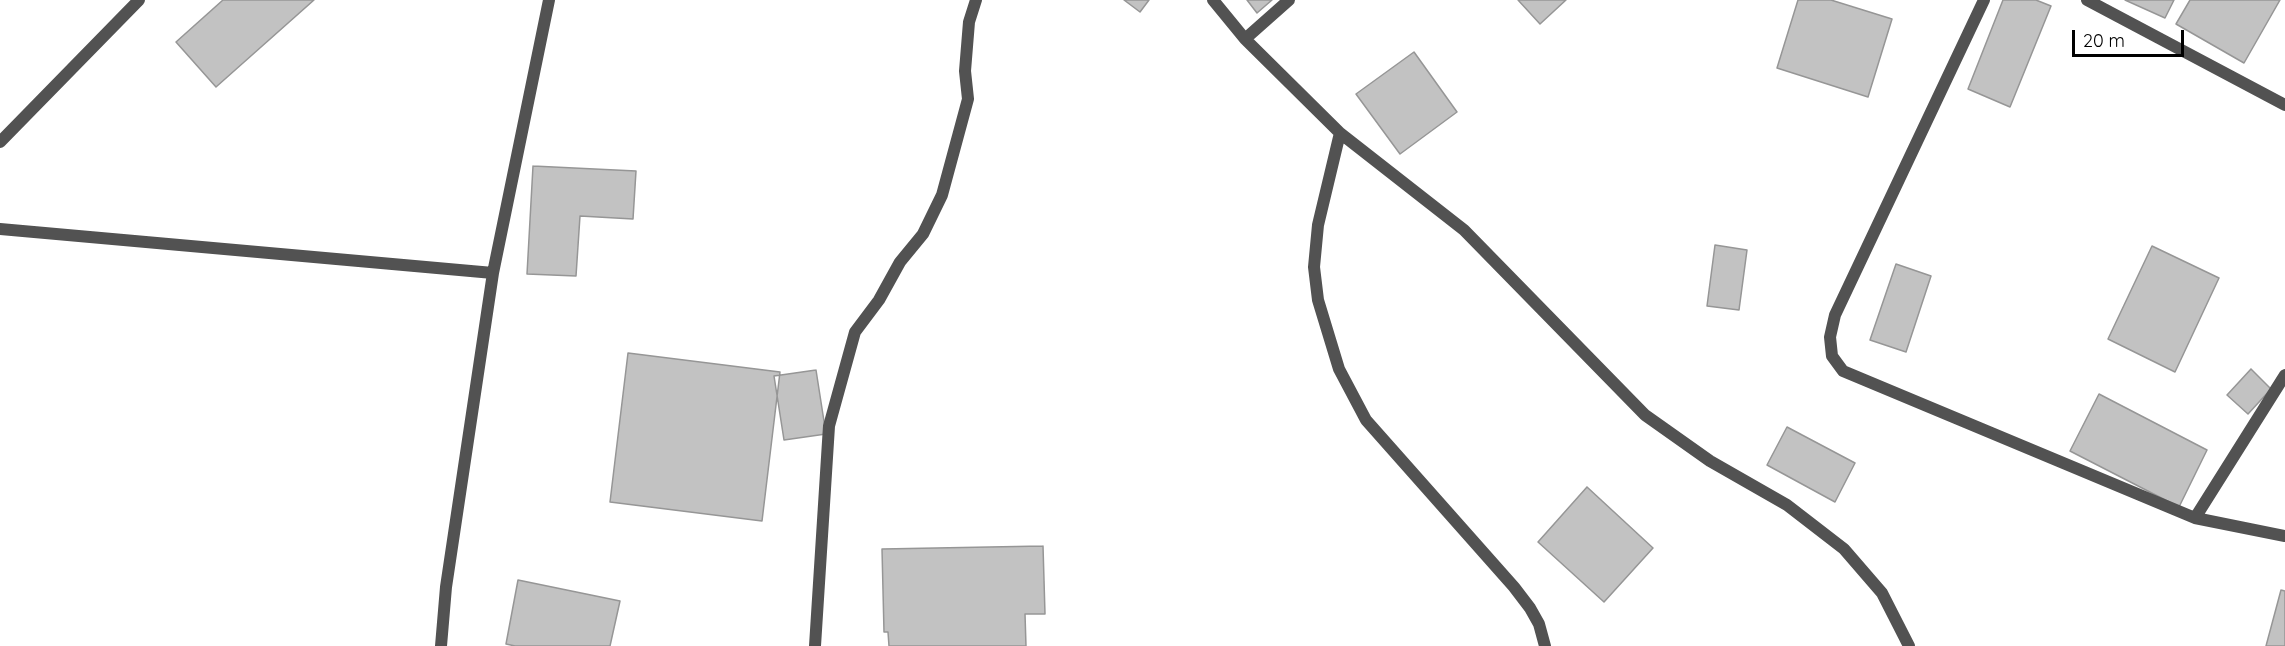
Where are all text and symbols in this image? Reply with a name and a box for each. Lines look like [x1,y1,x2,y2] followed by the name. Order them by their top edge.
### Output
[2075,18,2188,56] scale bar
[2083,29,2125,52] text: 20 m

